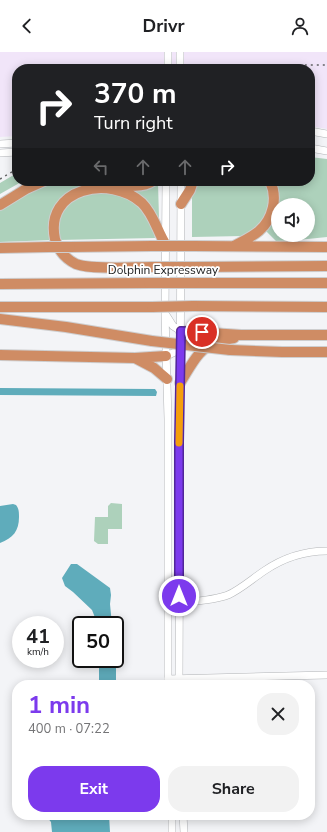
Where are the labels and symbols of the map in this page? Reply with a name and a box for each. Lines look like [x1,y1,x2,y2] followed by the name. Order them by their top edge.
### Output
[108,262,219,278] street label: Dolphin Expressway
[185,315,219,349] pin
[158,575,200,617] position arrow
[72,616,124,668] speed limit sign: 50

